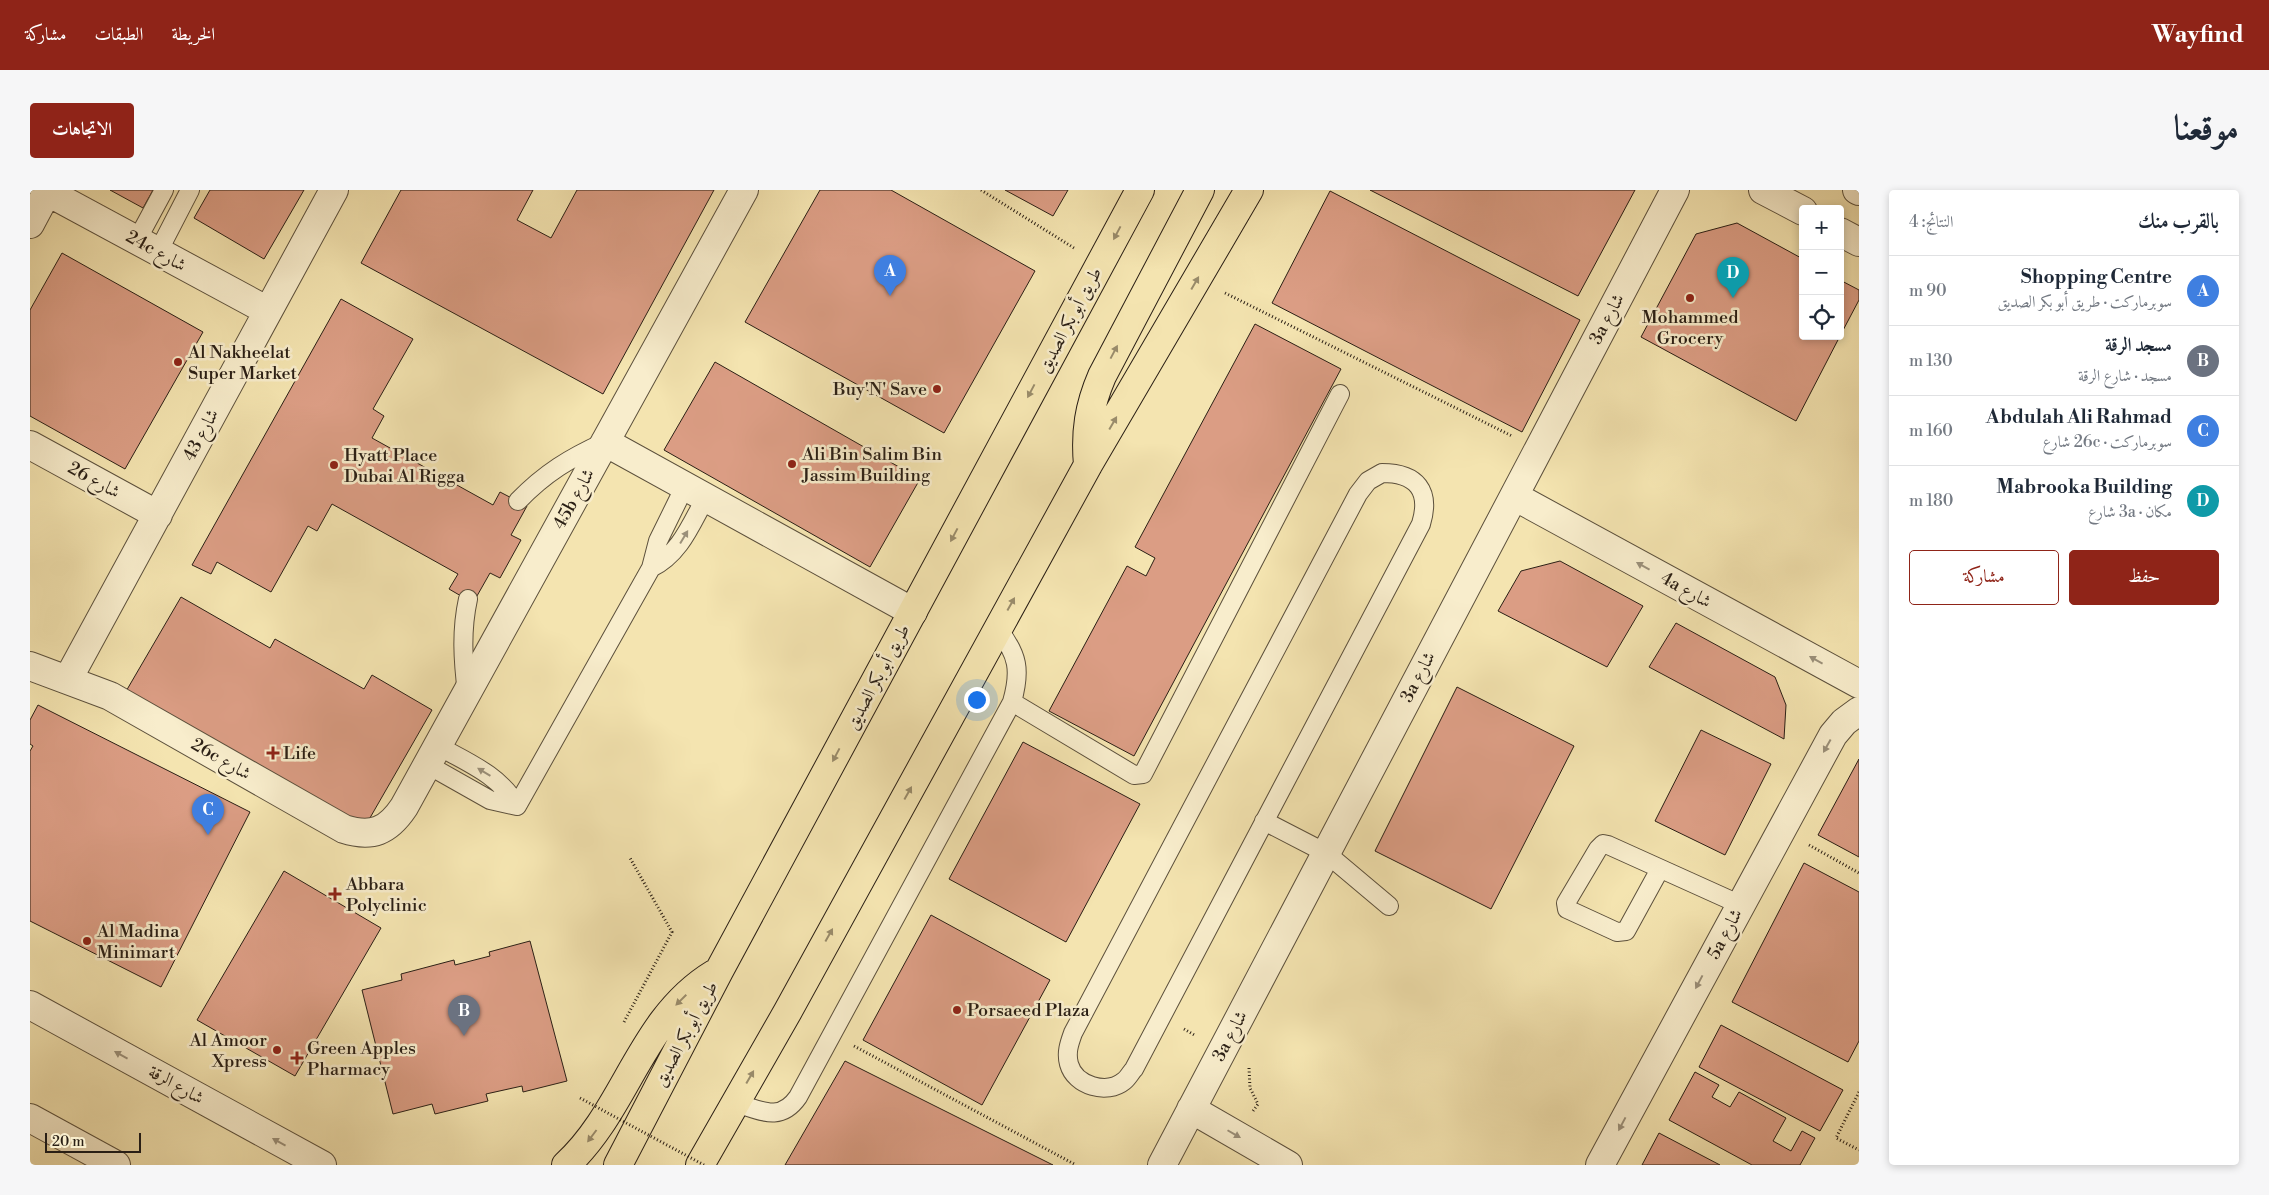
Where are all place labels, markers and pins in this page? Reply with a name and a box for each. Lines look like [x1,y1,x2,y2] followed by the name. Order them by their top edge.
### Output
[874,255,906,296] pin: A
[1717,257,1749,298] pin: D
[1684,292,1696,304] marker: Mohammed Grocery
[1642,306,1739,350] place label: Mohammed Grocery
[187,341,297,385] place label: Al Nakheelat Super Market
[172,356,184,368] marker: Al Nakheelat Super Market
[832,378,927,401] place label: Buy'N' Save
[931,383,943,395] marker: Buy'N' Save
[801,443,942,487] place label: Ali Bin Salim Bin Jassim Building
[344,444,466,488] place label: Hyatt Place Dubai Al Rigga
[786,458,798,470] marker: Ali Bin Salim Bin Jassim Building
[328,459,340,471] marker: Hyatt Place Dubai Al Rigga
[283,742,316,765] place label: Life
[267,747,279,759] marker: Life
[192,794,224,835] pin: C
[345,873,427,917] place label: Abbara Polyclinic
[328,887,342,901] marker: Abbara Polyclinic
[96,920,180,964] place label: Al Madina Minimart
[81,935,93,947] marker: Al Madina Minimart
[448,995,480,1036] pin: B
[967,999,1090,1022] place label: Porsaeed Plaza
[951,1004,963,1016] marker: Porsaeed Plaza
[188,1029,267,1073] place label: Al Amoor Xpress
[307,1037,416,1081] place label: Green Apples Pharmacy
[271,1044,283,1056] marker: Al Amoor Xpress
[291,1052,303,1064] marker: Green Apples Pharmacy

